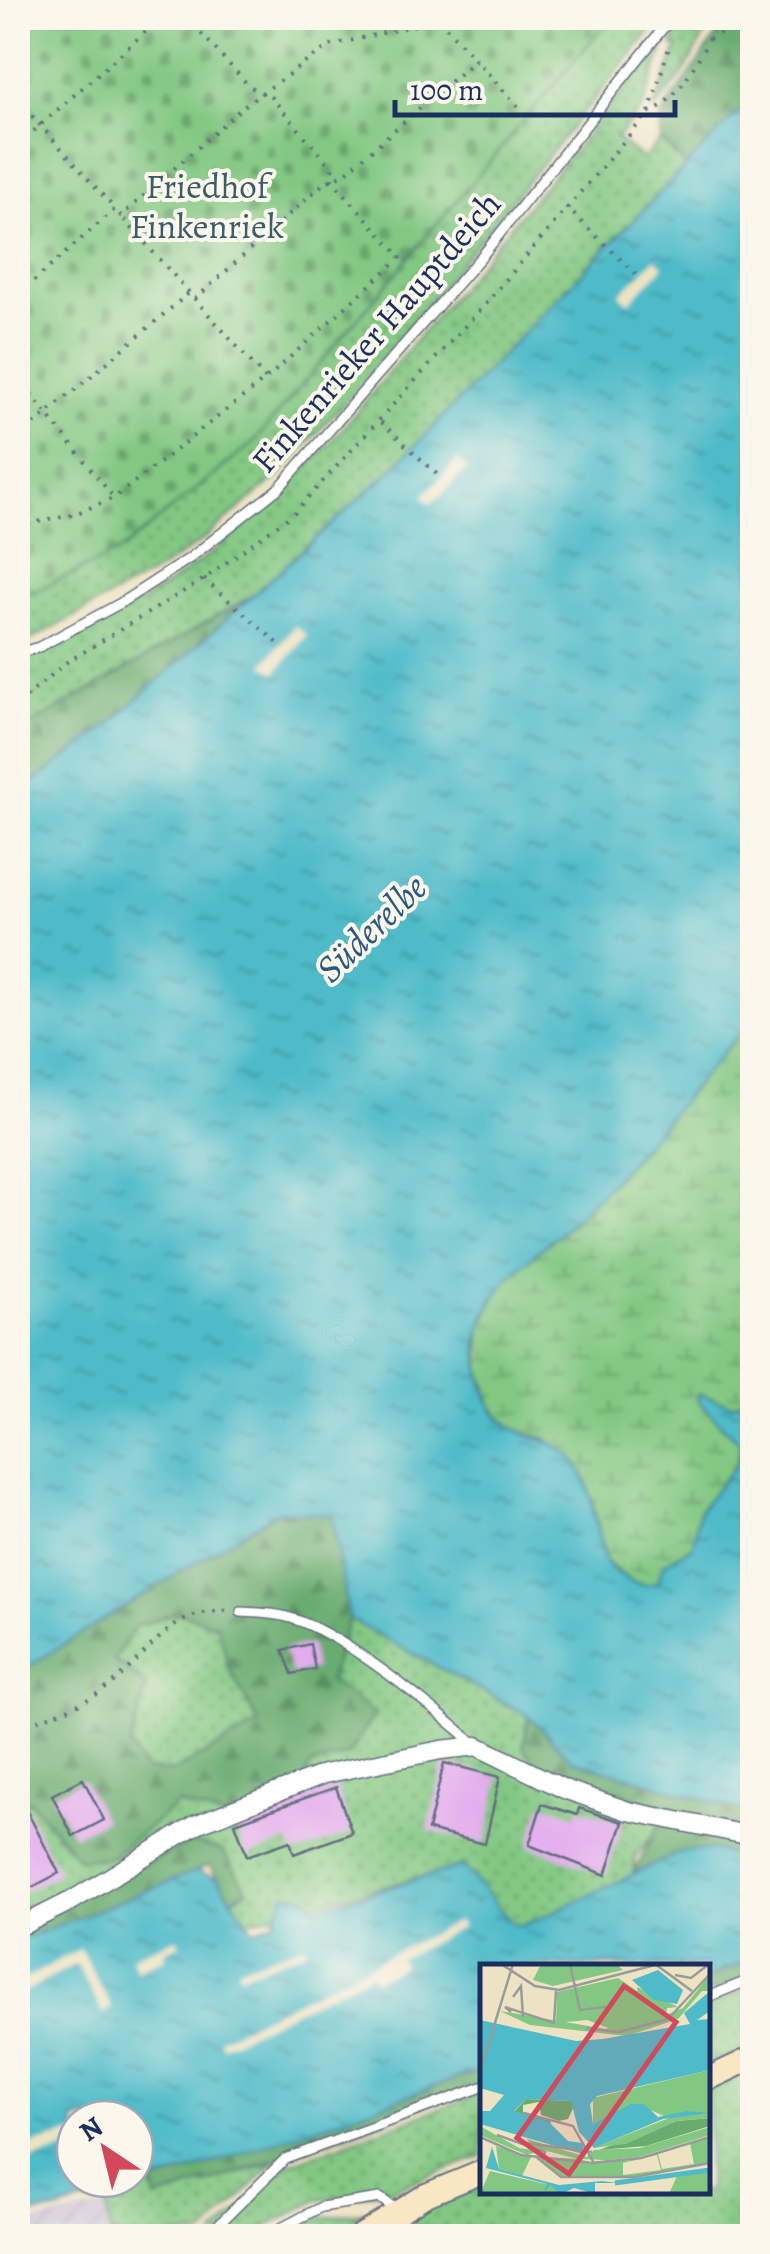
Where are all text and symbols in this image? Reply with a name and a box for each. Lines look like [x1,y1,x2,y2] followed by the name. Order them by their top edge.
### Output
[395,55,675,117] scale bar
[410,70,483,110] text: 100 m
[130,162,284,250] park label: Friedhof Finkenriek
[240,181,512,483] street label: Finkenrieker Hauptdeich
[304,862,438,994] water label: Süderelbe
[480,1964,710,2194] inset map
[55,2099,155,2199] north arrow
[72,2108,110,2151] text: N

